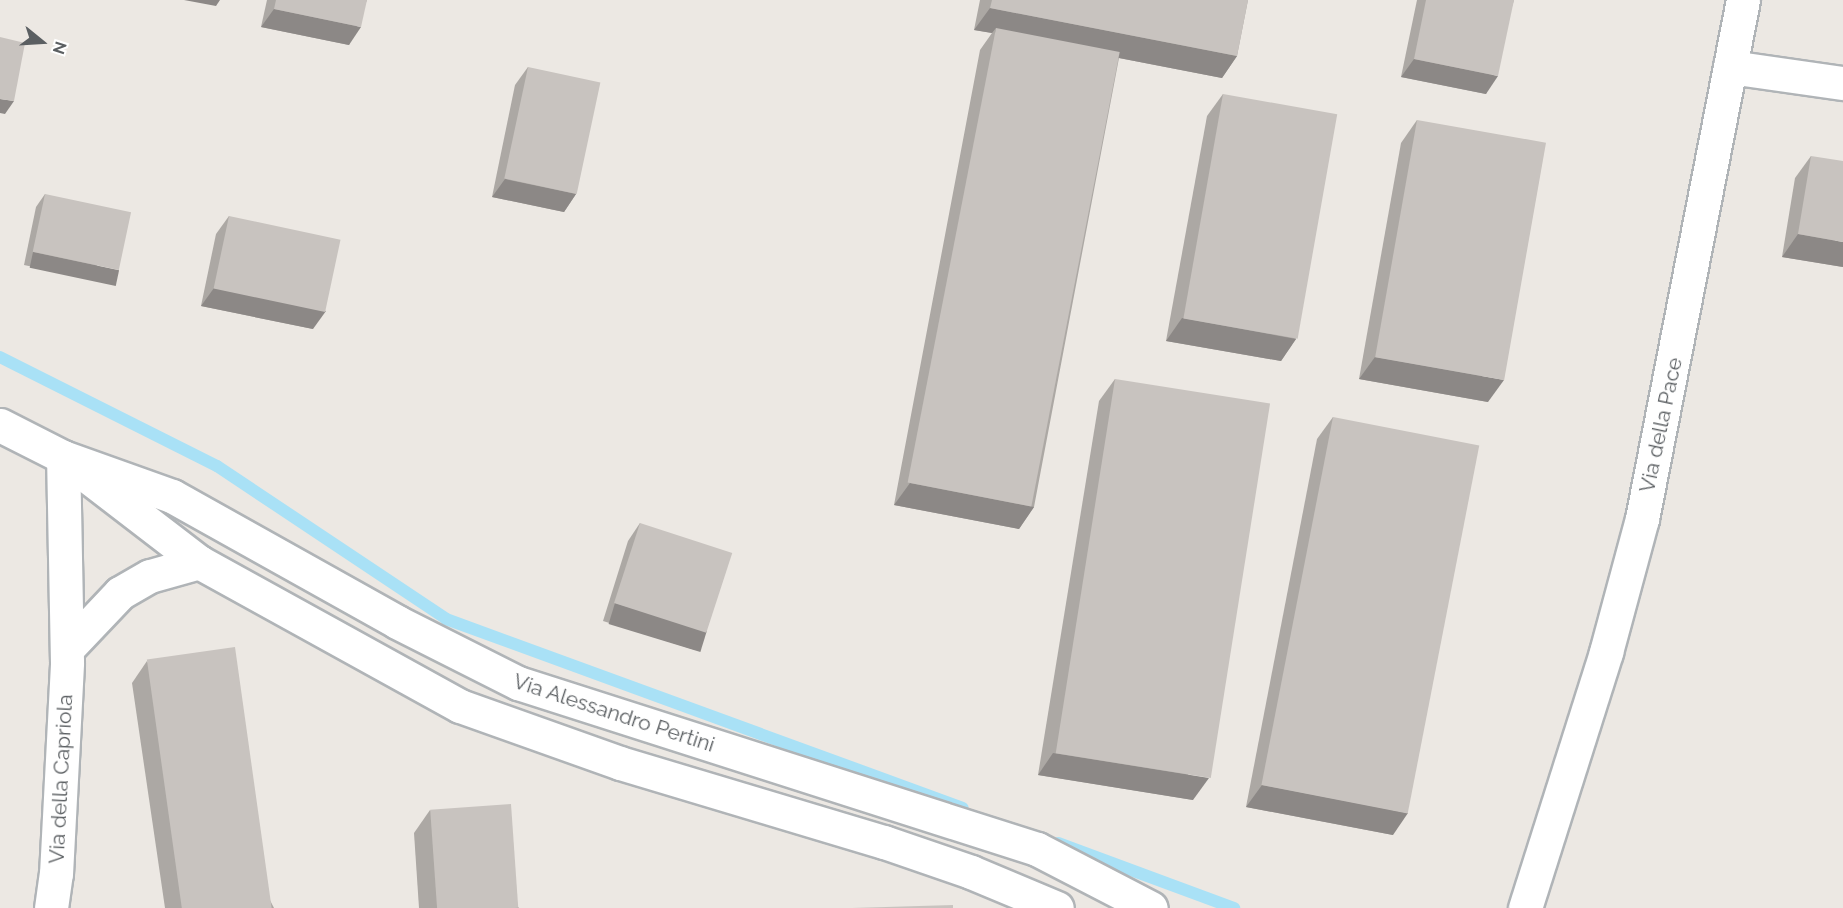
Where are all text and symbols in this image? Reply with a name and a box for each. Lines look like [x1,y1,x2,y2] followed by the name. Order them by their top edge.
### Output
[12,12,72,72] north arrow
[49,39,71,56] text: N
[1634,355,1688,495] street label: Via della Pace
[510,668,718,758] street label: Via Alessandro Pertini
[44,694,78,864] street label: Via della Capriola

